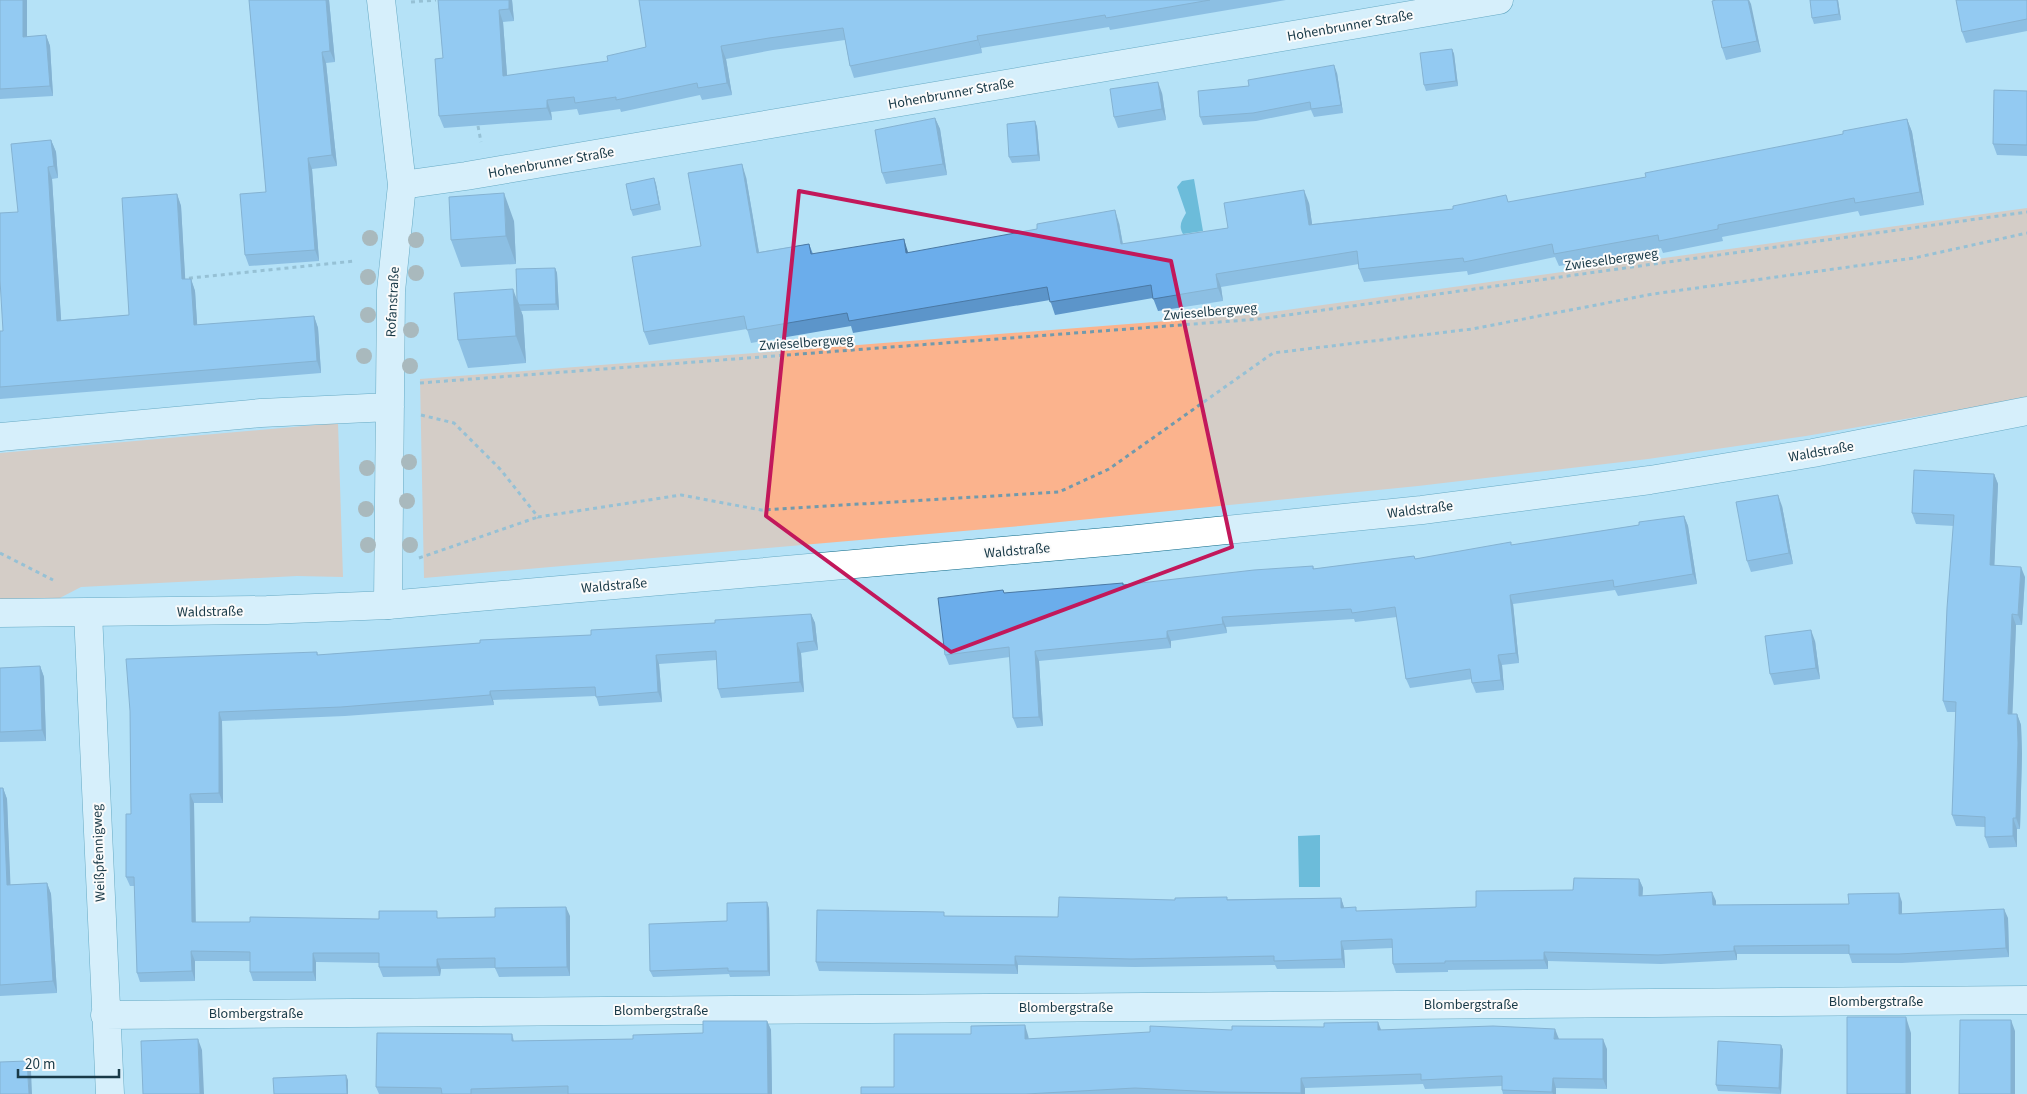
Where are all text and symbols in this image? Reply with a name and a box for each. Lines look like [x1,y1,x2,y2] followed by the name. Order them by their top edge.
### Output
[1286,5,1415,47] street label: Hohenbrunner Straße
[887,73,1016,115] street label: Hohenbrunner Straße
[487,142,616,184] street label: Hohenbrunner Straße
[1563,244,1659,276] street label: Zwieselbergweg
[381,266,405,338] street label: Rofanstraße
[1162,298,1258,326] street label: Zwieselbergweg
[758,330,854,356] street label: Zwieselbergweg
[1787,436,1855,468] street label: Waldstraße
[1386,496,1454,524] street label: Waldstraße
[983,538,1051,564] street label: Waldstraße
[580,573,648,599] street label: Waldstraße
[177,601,243,623] street label: Waldstraße
[87,804,111,902] street label: Weißpfennigweg
[1829,992,1923,1012] street label: Blombergstraße
[1424,995,1518,1015] street label: Blombergstraße
[1019,998,1113,1018] street label: Blombergstraße
[614,1001,708,1021] street label: Blombergstraße
[209,1004,303,1024] street label: Blombergstraße
[18,1046,119,1078] scale bar
[25,1054,55,1075] text: 20 m

